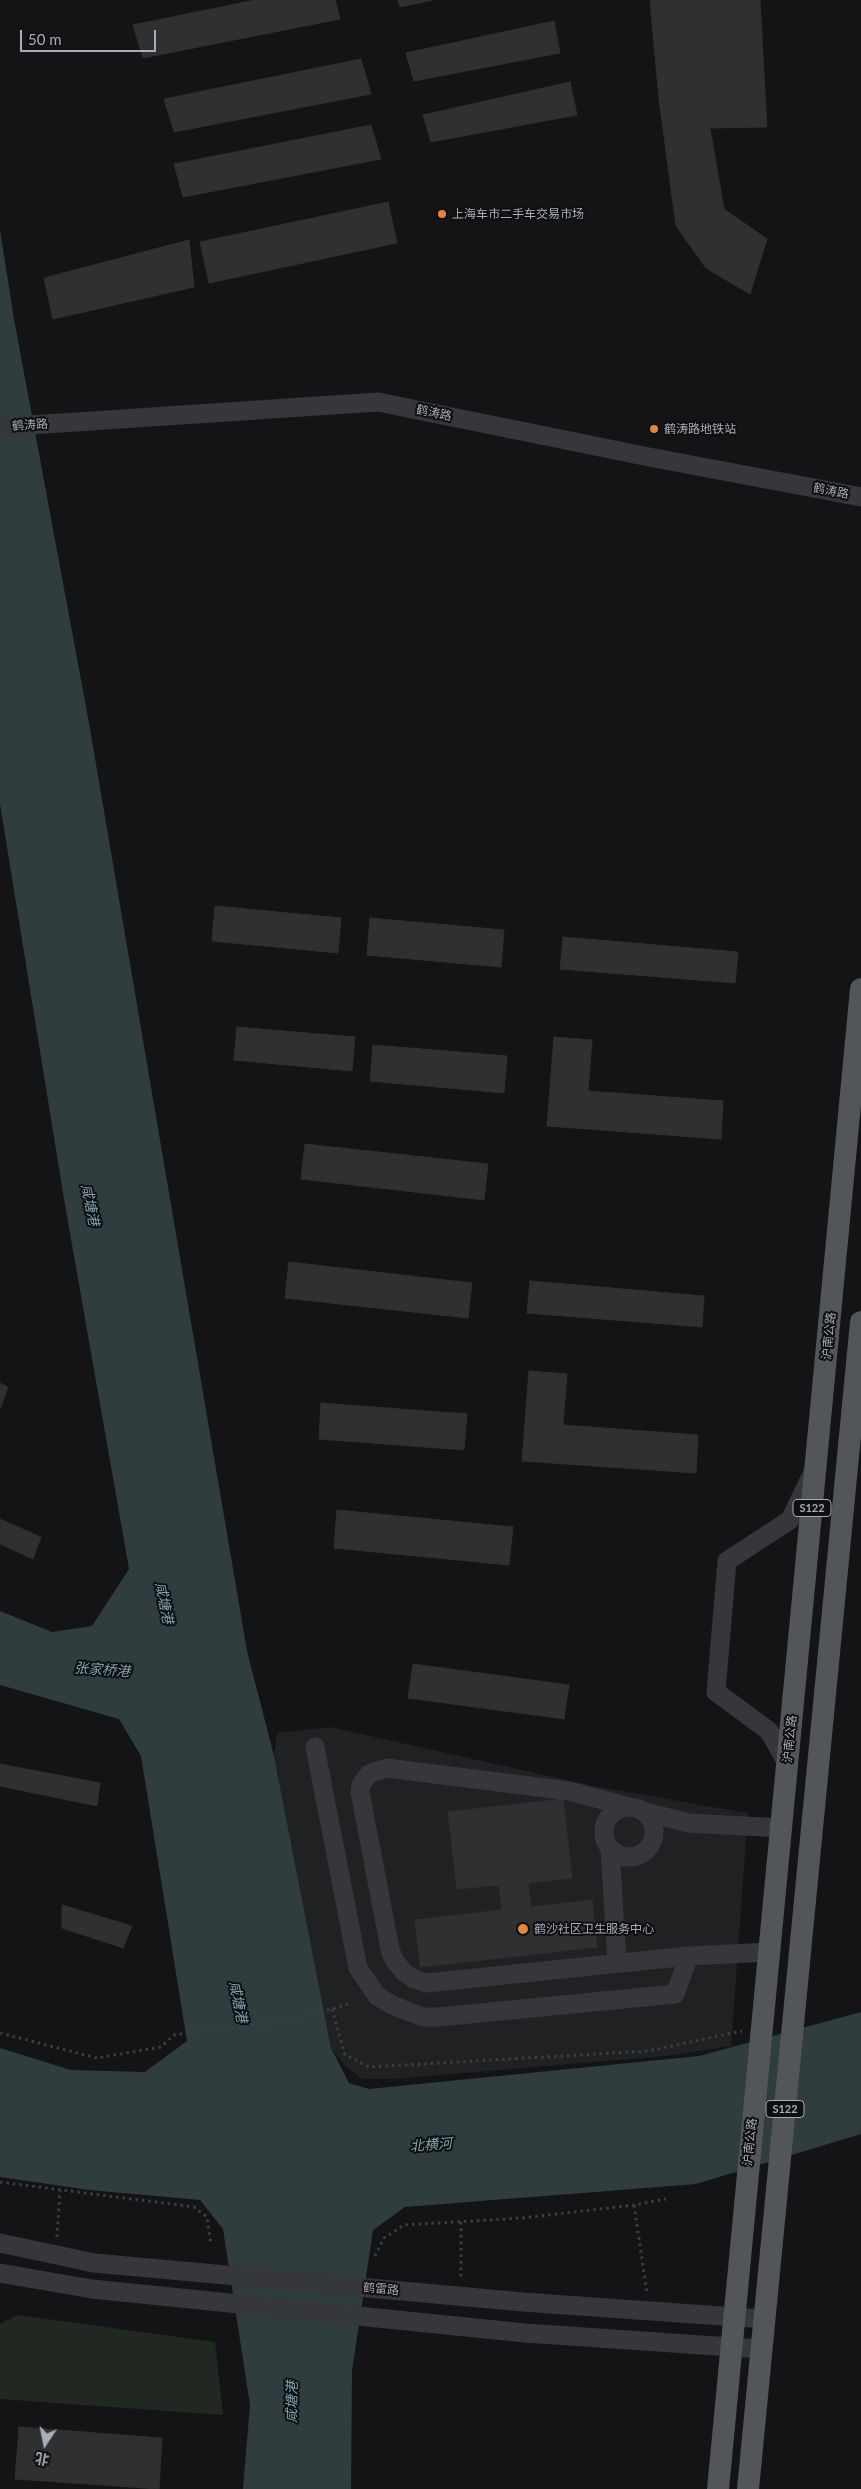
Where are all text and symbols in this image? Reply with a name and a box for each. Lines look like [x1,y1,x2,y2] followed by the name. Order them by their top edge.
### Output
[22,20,159,52] scale bar
[28,30,62,48] text: 50 m
[452,207,584,221] place label: 上海车市二手车交易市场
[436,208,448,220] marker: 上海车市二手车交易市场
[415,402,453,424] street label: 鹤涛路
[12,417,48,433] street label: 鹤涛路
[664,422,736,436] place label: 鹤涛路地铁站
[648,423,660,435] marker: 鹤涛路地铁站
[812,480,850,502] street label: 鹤涛路
[78,1183,102,1227] water label: 咸塘港
[819,1311,839,1361] street label: 沪南公路
[793,1500,831,1516] road number: S122
[152,1581,176,1625] water label: 咸塘港
[73,1660,131,1680] water label: 张家桥港
[780,1714,800,1764] street label: 沪南公路
[516,1922,530,1936] marker: 鹤沙社区卫生服务中心
[534,1922,654,1936] place label: 鹤沙社区卫生服务中心
[226,1980,250,2024] water label: 咸塘港
[766,2100,804,2118] road number: S122
[740,2117,760,2167] street label: 沪南公路
[409,2135,453,2155] water label: 北横河
[362,2280,400,2298] street label: 鹤雷路
[283,2381,301,2423] water label: 咸塘港
[20,2419,70,2469] north arrow
[34,2450,51,2469] text: 北

